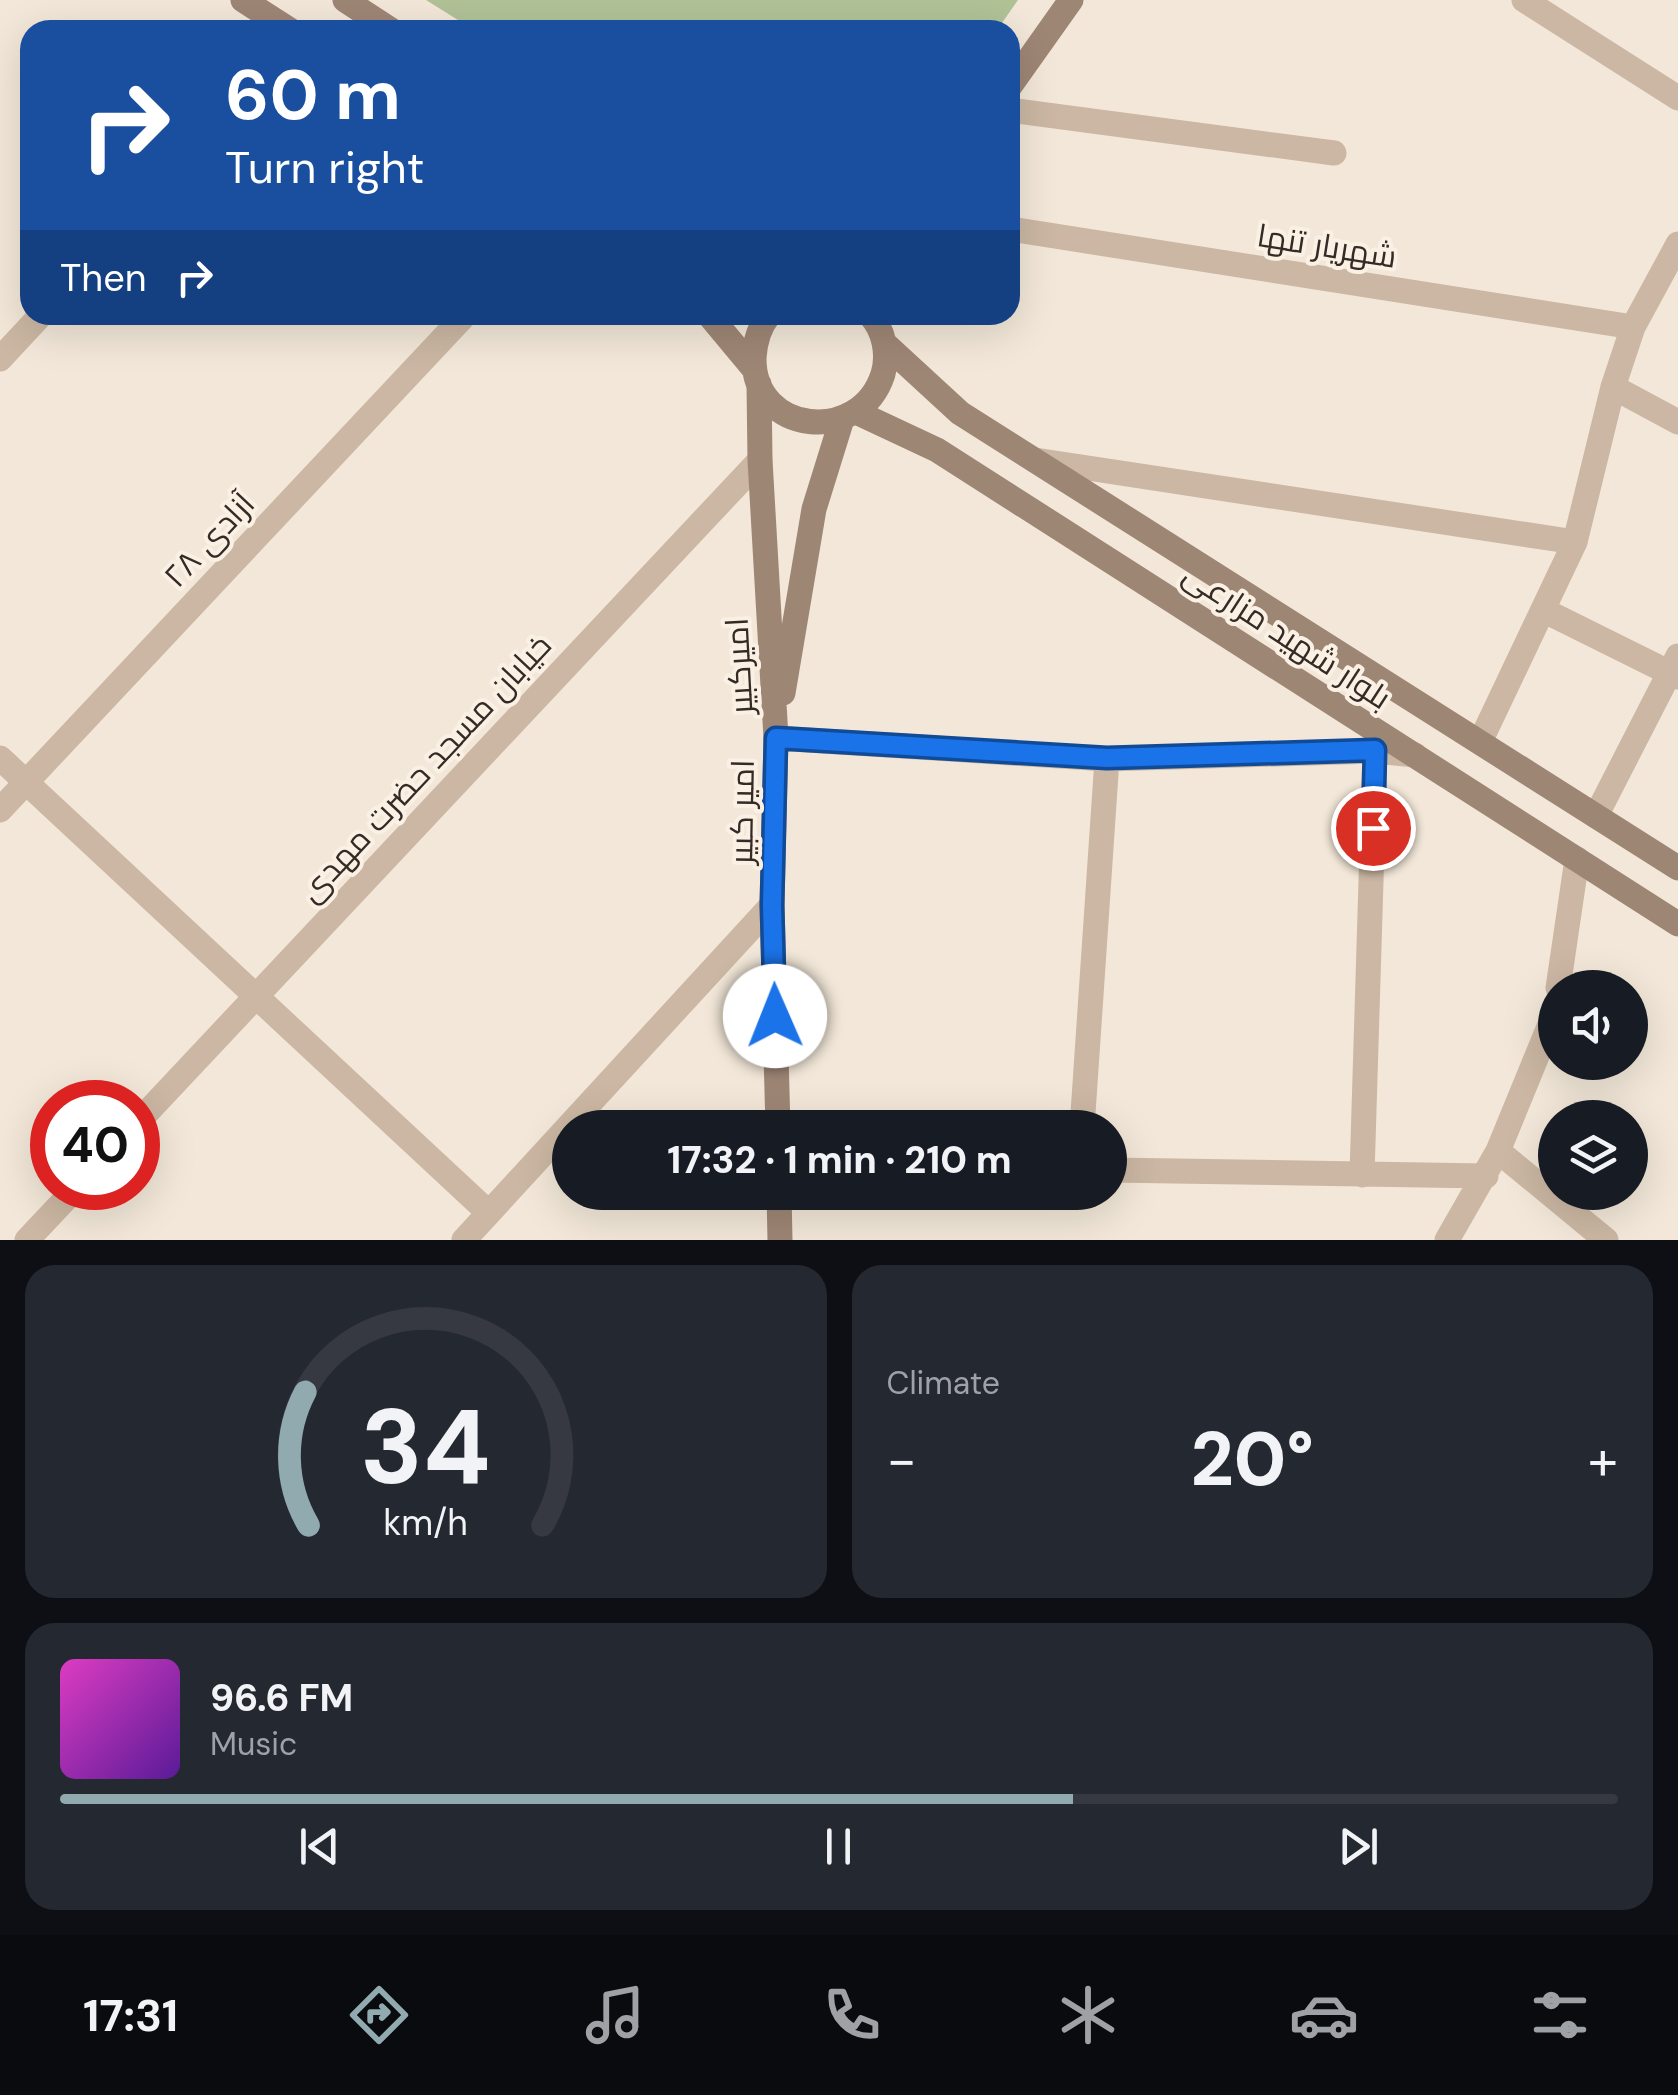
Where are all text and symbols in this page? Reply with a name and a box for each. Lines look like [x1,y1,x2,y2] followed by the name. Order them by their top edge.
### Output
[225,50,401,141] text: 60 m
[60,60,190,190] icon: right
[225,138,424,197] text: Turn right
[1254,214,1400,278] street label: شهریار تنها
[167,250,222,305] icon: right
[60,253,147,303] text: Then
[154,483,264,596] street label: آزادی ۲۸
[1175,553,1399,719] street label: بلوار شهید مزارعی
[716,617,763,717] street label: امیرکبیر
[290,625,560,911] street label: خیابان مسجد حضرت مهدی
[720,759,764,867] street label: امیر کبیر
[1331,786,1416,871] pin
[1346,801,1401,856] icon: arrive
[723,964,827,1068] position arrow
[1538,970,1648,1210] map controls
[1538,970,1648,1080] button: sound
[30,1080,160,1210] speed limit sign: 40
[1538,1100,1648,1210] button: layers
[667,1135,1012,1185] text: 17:32 · 1 min · 210 m
[887,1362,1000,1404] text: Climate
[361,1380,491,1515] text: 34
[1191,1411,1314,1508] text: 20°
[887,1424,917,1496] text: −
[1588,1424,1618,1496] text: +
[384,1500,468,1546] text: km/h
[210,1673,353,1723] text: 96.6 FM
[210,1723,297,1765] text: Music
[292,1819,347,1874] icon: previous
[811,1819,866,1874] icon: pause
[1331,1819,1386,1874] icon: next
[344,1980,414,2050] icon: directions
[580,1980,650,2050] icon: music
[817,1980,887,2050] icon: phone
[1053,1980,1123,2050] icon: climate
[1289,1980,1359,2050] icon: car
[1525,1980,1595,2050] icon: filters
[83,1986,178,2045] text: 17:31

